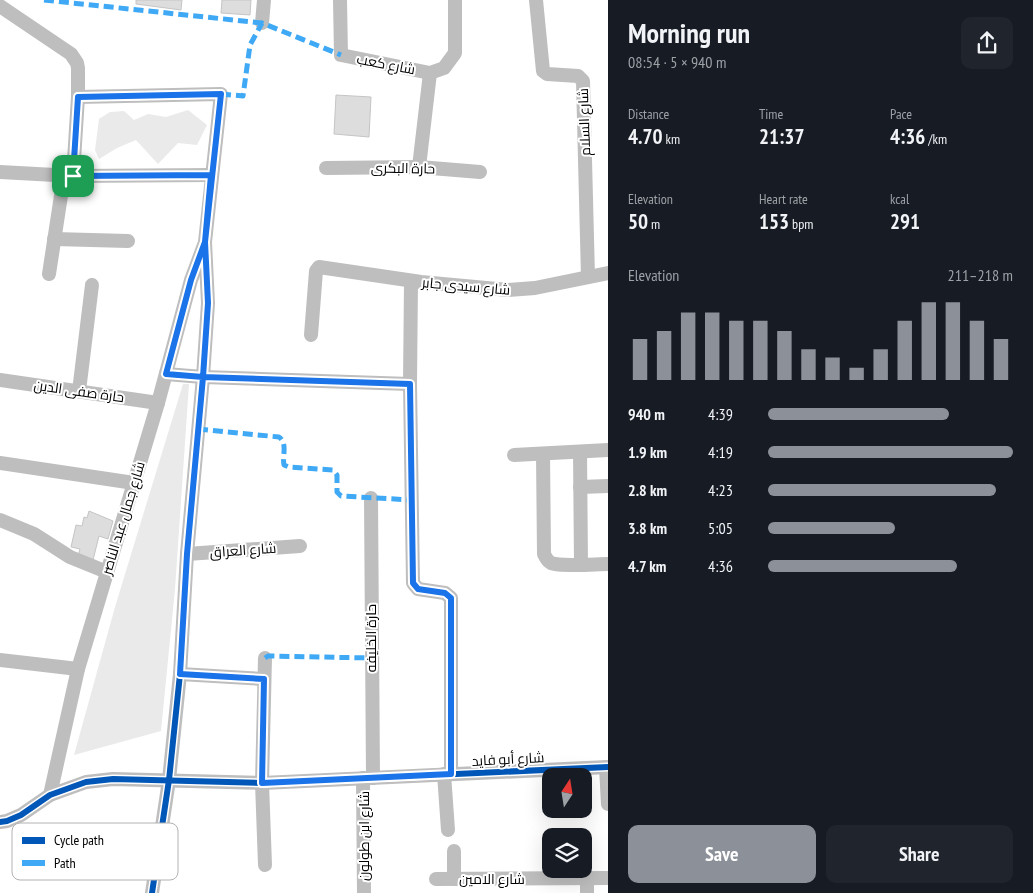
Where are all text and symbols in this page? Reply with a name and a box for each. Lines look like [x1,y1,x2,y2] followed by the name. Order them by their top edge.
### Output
[628,14,750,51] text: Morning run
[961,17,1013,69] button: share
[355,50,417,78] street label: شارع كعب
[628,52,726,72] text: 08:54 · 5 × 940 m
[574,88,595,156] street label: شارع السلام
[628,105,669,123] text: Distance
[759,105,783,123] text: Time
[890,105,912,123] text: Pace
[628,123,663,150] text: 4.70
[759,123,804,150] text: 21:37
[890,123,925,150] text: 4:36
[663,130,680,148] text: km
[925,130,947,148] text: /km
[52,155,94,197] pin
[371,158,435,178] street label: حارة البكرى
[59,162,87,190] icon: arrive
[628,190,673,208] text: Elevation
[759,190,808,208] text: Heart rate
[890,190,909,208] text: kcal
[628,208,648,235] text: 50
[759,208,789,235] text: 153
[890,208,920,235] text: 291
[648,215,660,233] text: m
[789,215,813,233] text: bpm
[628,265,679,285] text: Elevation
[948,265,1013,285] text: 211–218 m
[420,273,511,299] street label: شارع سيدى جابر
[33,376,125,406] street label: حارة صفى الدين
[628,404,665,424] text: 940 m
[708,404,733,424] text: 4:39
[628,442,667,462] text: 1.9 km
[708,442,733,462] text: 4:19
[97,459,149,578] street label: شارع جمال عبد الناصر
[628,480,667,500] text: 2.8 km
[708,480,733,500] text: 4:23
[628,518,667,538] text: 3.8 km
[708,518,733,538] text: 5:05
[209,539,277,561] street label: شارع العراق
[628,556,666,576] text: 4.7 km
[708,556,733,576] text: 4:36
[362,604,380,672] street label: حارة الخليفه
[471,748,545,770] street label: شارع أبو فايد
[542,768,592,818] north arrow
[542,768,592,878] map controls
[355,791,373,881] street label: شارع ابن طولون
[12,823,178,880] legend
[628,825,816,883] button: Save
[826,825,1013,883] button: Share
[542,828,592,878] button: layers
[54,831,104,849] text: Cycle path
[54,854,76,872] text: Path
[459,870,525,888] street label: شارع الامين

